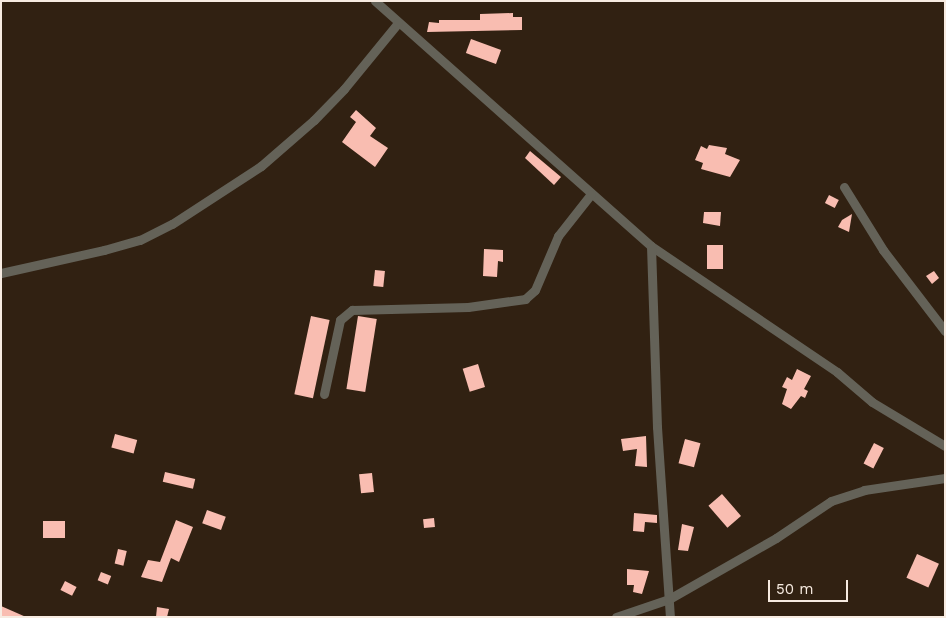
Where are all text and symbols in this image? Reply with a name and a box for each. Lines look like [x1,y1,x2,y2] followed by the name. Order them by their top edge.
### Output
[771,570,851,602] scale bar
[776,580,813,598] text: 50 m

